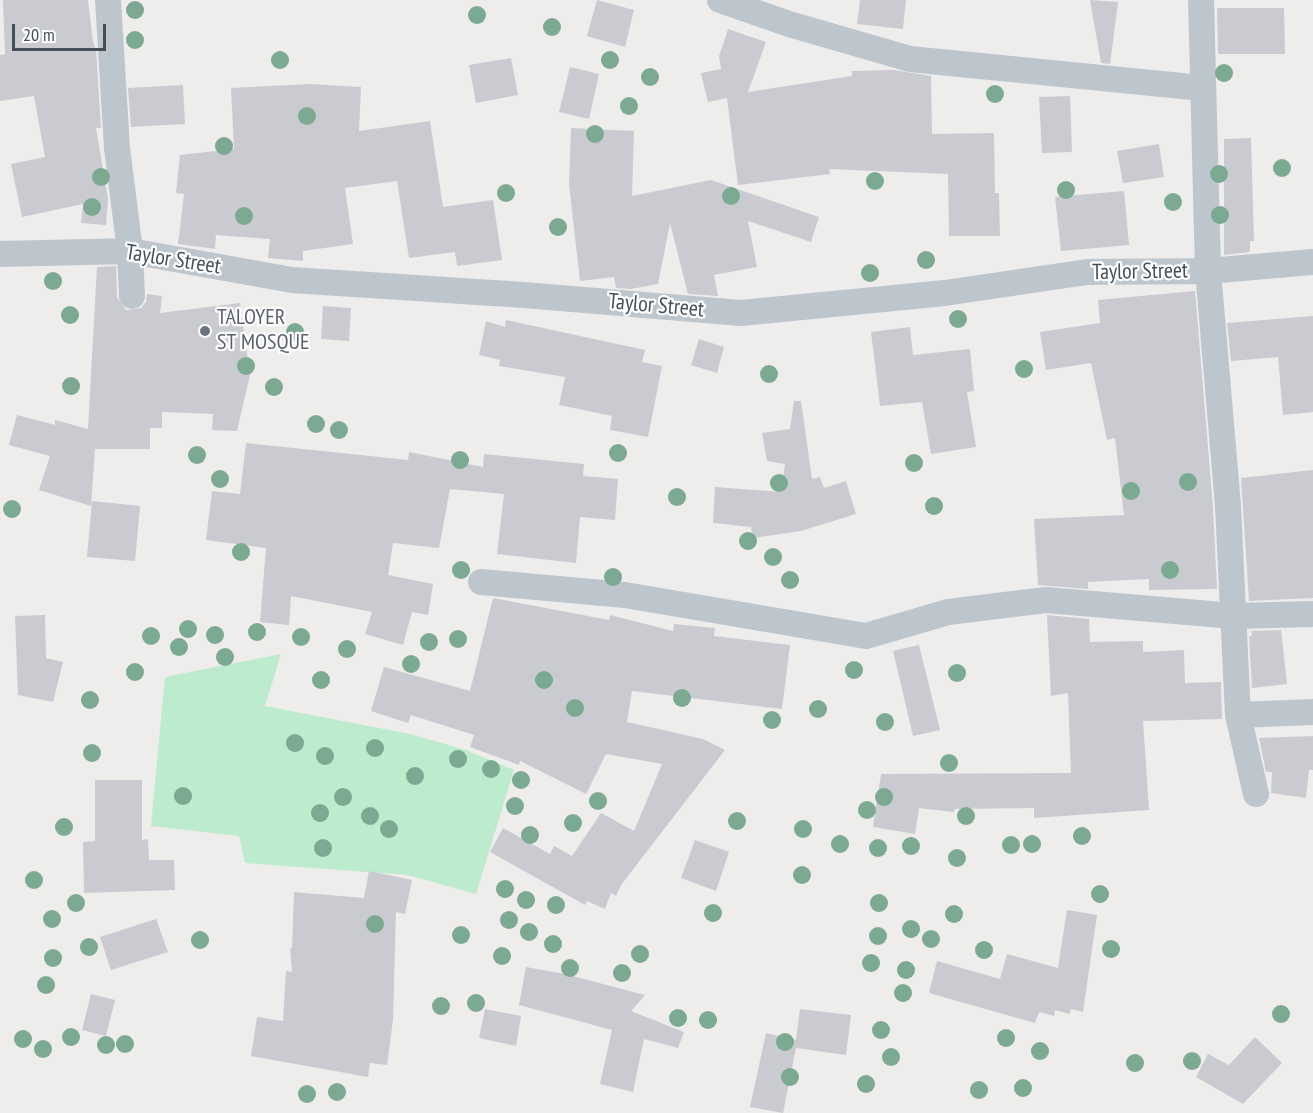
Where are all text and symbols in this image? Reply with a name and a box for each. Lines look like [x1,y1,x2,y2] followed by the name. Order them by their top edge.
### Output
[15,12,110,50] scale bar
[23,23,55,46] text: 20 m
[124,239,222,281] street label: Taylor Street
[1092,258,1188,286] street label: Taylor Street
[607,289,705,323] street label: Taylor Street
[217,305,309,356] place label: TALOYER ST MOSQUE
[198,324,212,338] marker: TALOYER ST MOSQUE

